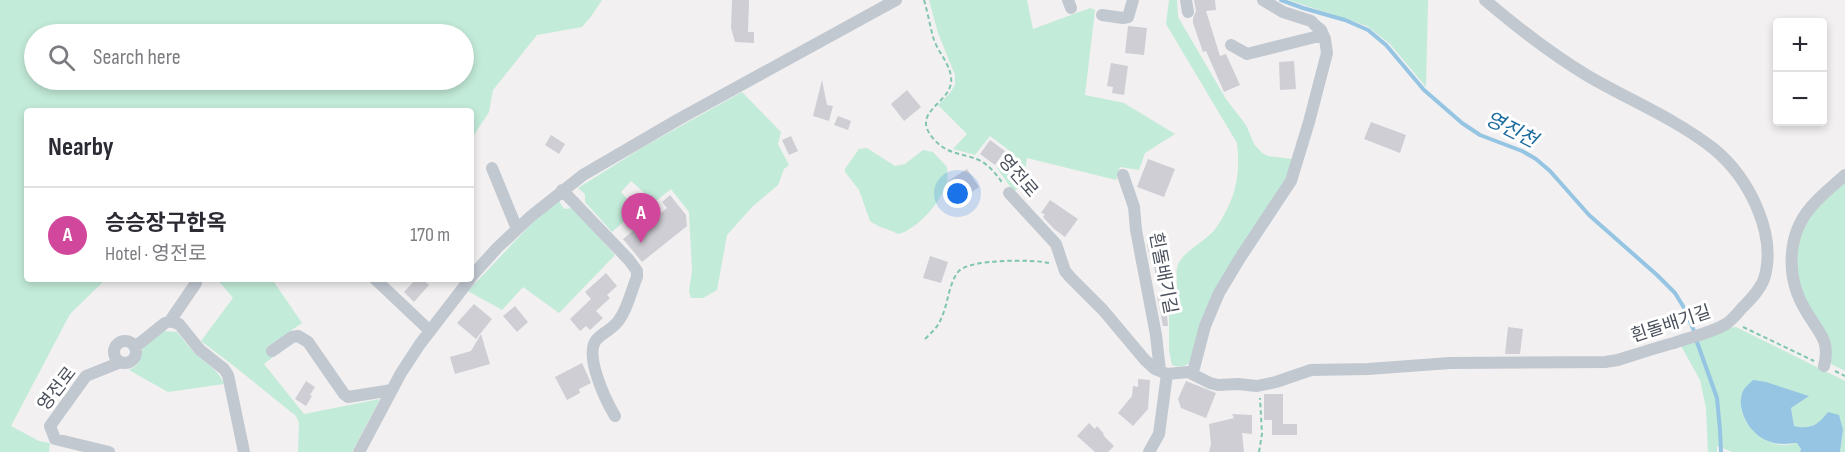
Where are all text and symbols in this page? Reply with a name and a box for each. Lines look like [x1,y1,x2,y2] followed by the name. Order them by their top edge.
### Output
[1773,18,1827,126] map controls
[1773,18,1827,72] button: +
[24,24,474,90] search box
[45,41,78,74] icon: search
[93,44,180,71] text: Search here
[1773,72,1827,126] button: −
[1481,107,1543,154] water label: 영진천
[48,132,114,163] text: Nearby
[994,150,1042,202] street label: 영전로
[943,179,972,208] your location
[622,194,660,243] pin: A
[105,210,226,237] text: 승승장구한옥
[63,223,72,247] text: A
[410,223,450,247] text: 170 m
[1145,230,1181,316] street label: 흰돌배기길
[105,242,207,266] text: Hotel · 영전로
[1628,301,1714,347] street label: 흰돌배기길
[33,363,81,415] street label: 영전로

